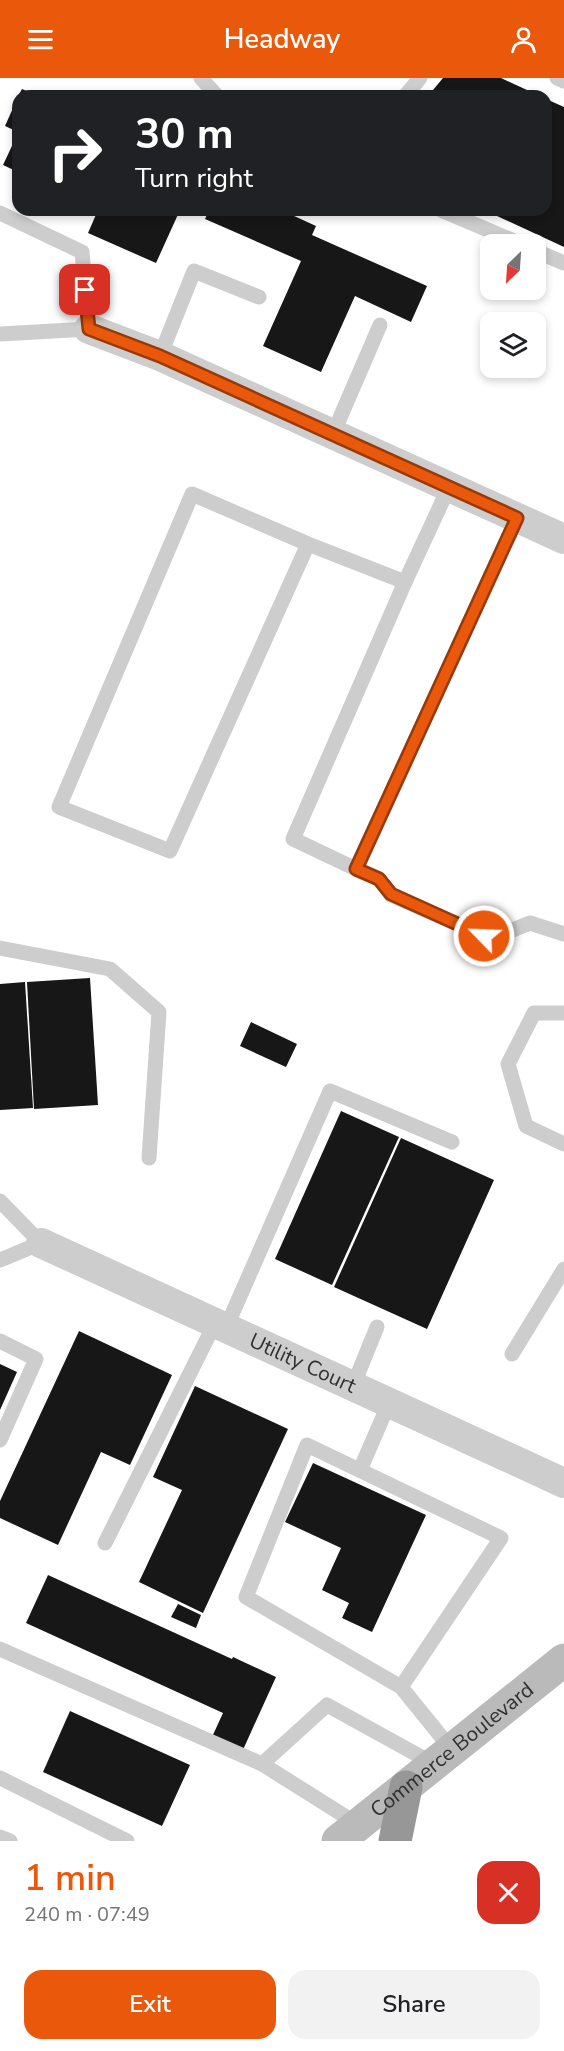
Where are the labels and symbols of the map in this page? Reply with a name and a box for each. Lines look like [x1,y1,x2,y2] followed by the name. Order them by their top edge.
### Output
[480,234,546,300] north arrow
[59,264,110,315] pin
[452,904,516,968] position arrow
[245,1326,361,1400] street label: Utility Court
[364,1676,540,1824] street label: Commerce Boulevard

